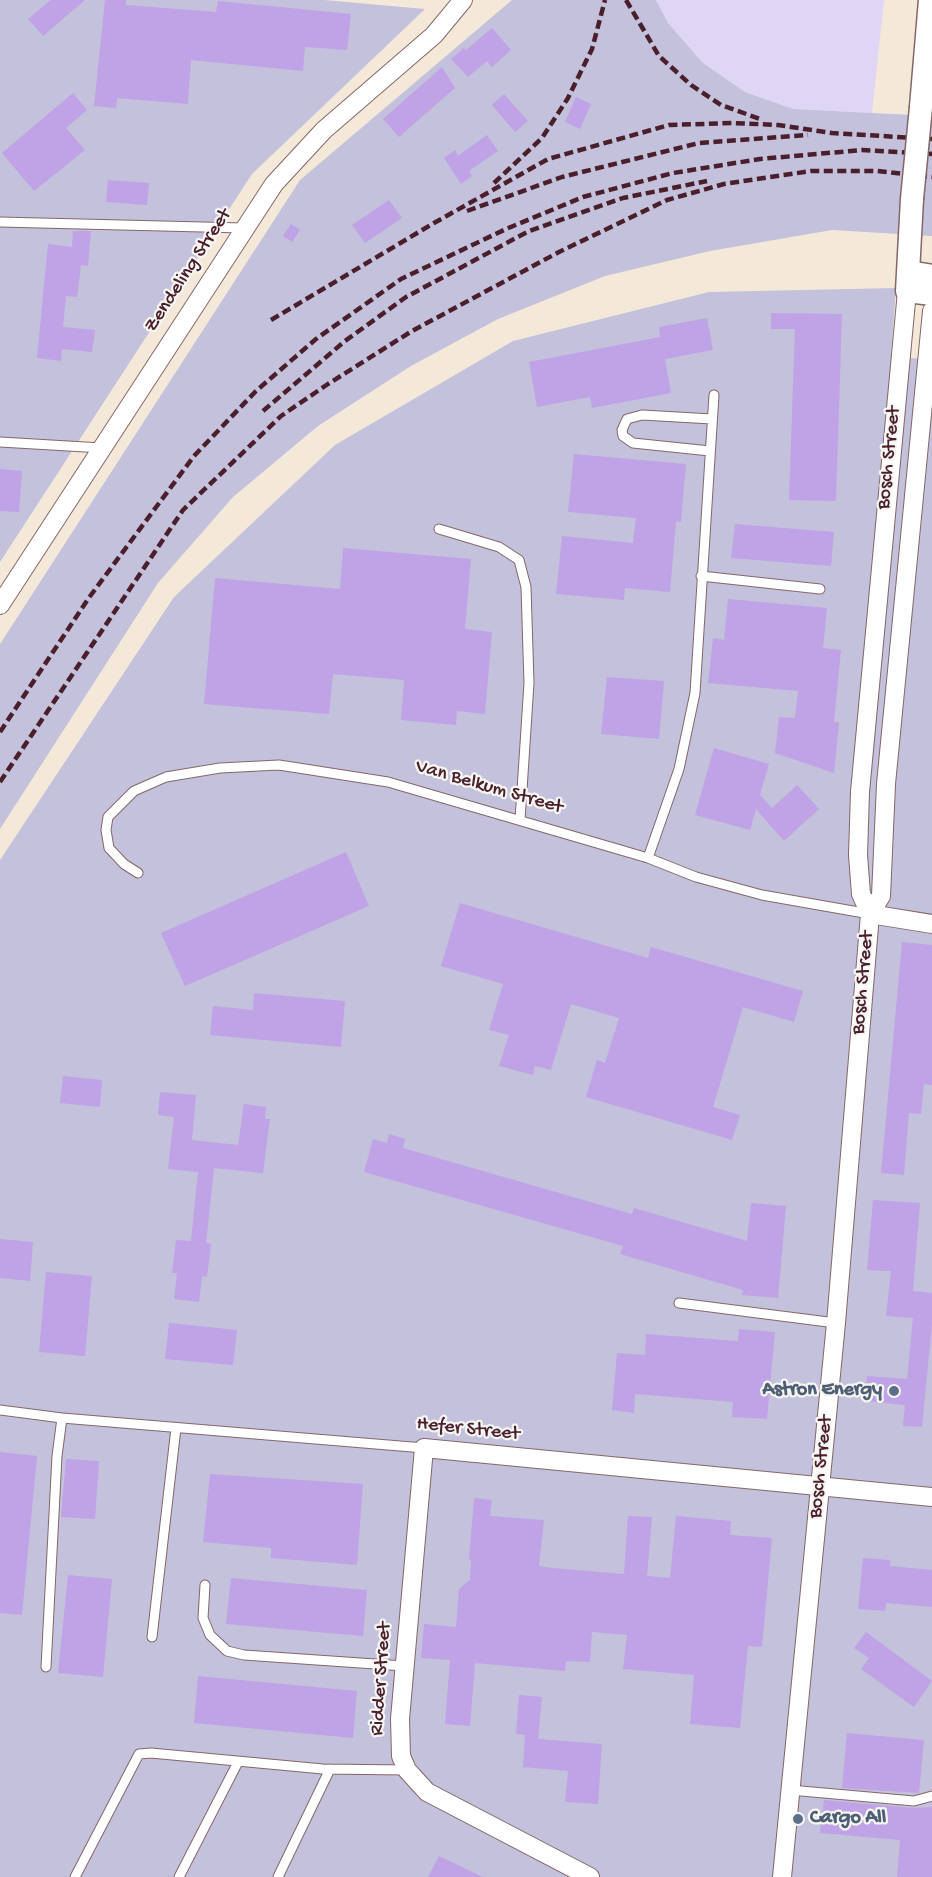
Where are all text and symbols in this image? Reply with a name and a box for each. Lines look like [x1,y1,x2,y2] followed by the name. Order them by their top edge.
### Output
[140,205,238,337] street label: Zendeling Street
[873,405,907,511] street label: Bosch Street
[413,756,565,820] street label: Van Belkum Street
[848,930,880,1036] street label: Bosch Street
[762,1379,882,1403] place label: Astron Energy
[887,1384,901,1398] marker: Astron Energy
[415,1413,521,1447] street label: Hefer Street
[805,1414,839,1520] street label: Bosch Street
[366,1621,398,1737] street label: Ridder Street
[810,1807,886,1831] place label: Cargo All
[791,1812,805,1826] marker: Cargo All

